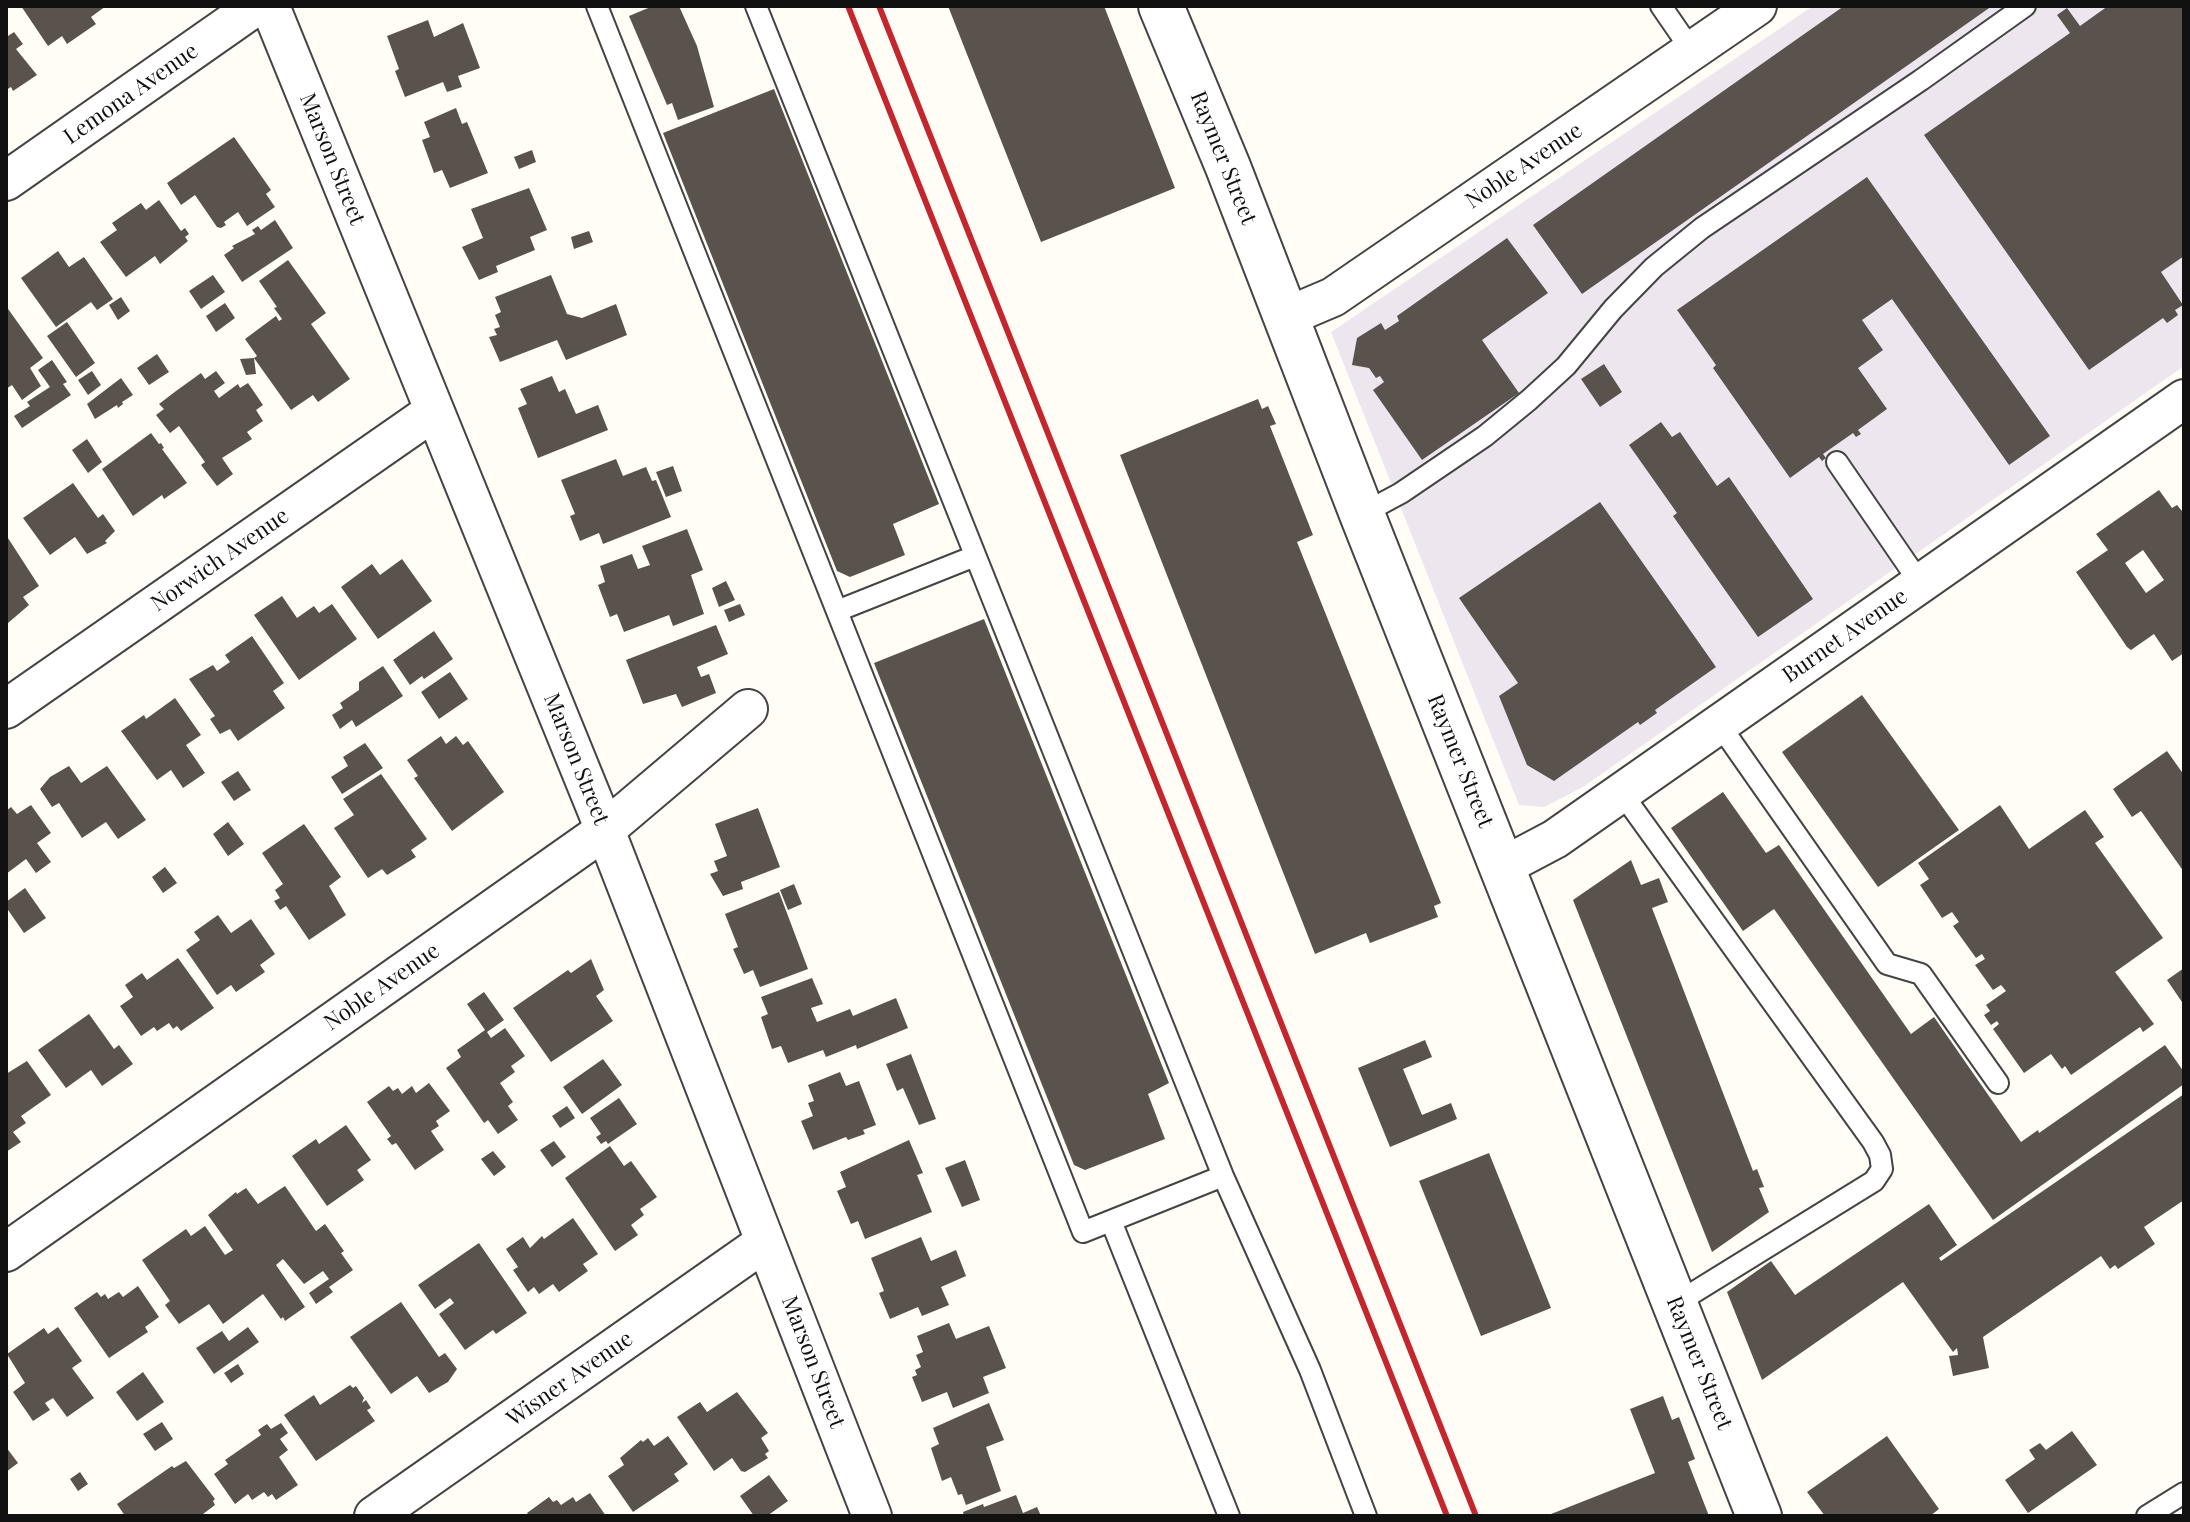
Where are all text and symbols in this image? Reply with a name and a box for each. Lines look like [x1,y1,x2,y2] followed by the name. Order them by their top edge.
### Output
[59,38,203,150] street label: Lemona Avenue
[1184,88,1262,228] street label: Raymer Street
[294,89,370,229] street label: Marson Street
[1461,117,1587,215] street label: Noble Avenue
[146,503,294,617] street label: Norwich Avenue
[1777,583,1913,689] street label: Burnet Avenue
[538,689,614,829] street label: Marson Street
[1421,691,1499,831] street label: Raymer Street
[319,938,445,1036] street label: Noble Avenue
[776,1292,850,1432] street label: Marson Street
[1660,1293,1738,1433] street label: Raymer Street
[502,1326,638,1432] street label: Wisner Avenue

